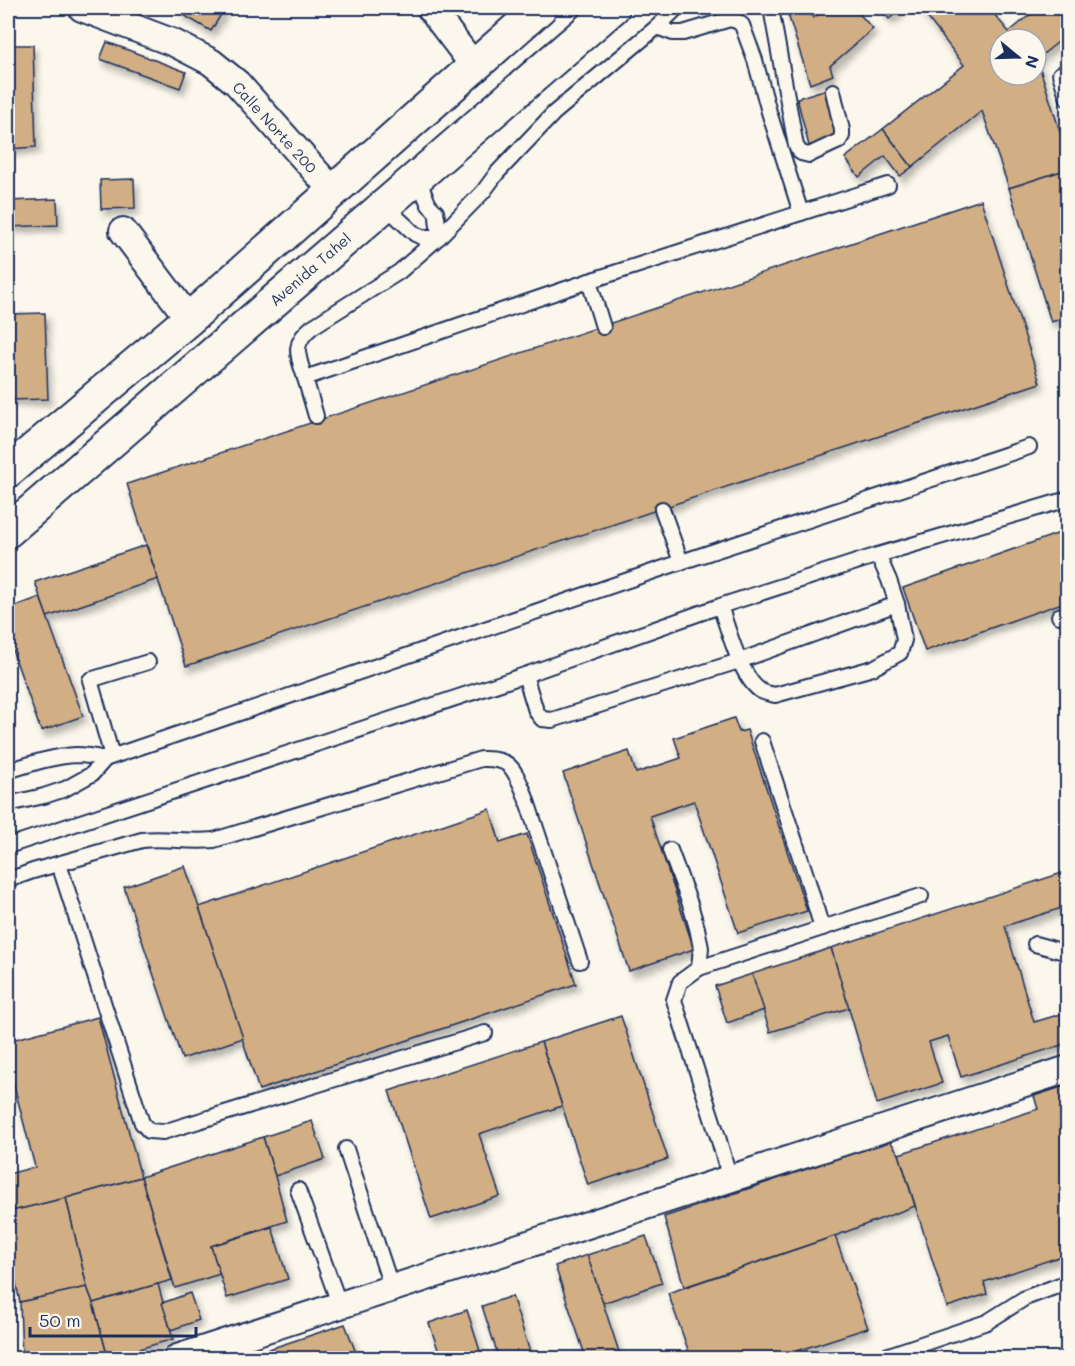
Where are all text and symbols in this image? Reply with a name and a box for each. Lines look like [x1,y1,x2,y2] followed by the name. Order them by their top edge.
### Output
[988,27,1048,87] north arrow
[1021,53,1045,71] text: N
[229,77,321,177] street label: Calle Norte 200
[265,228,355,310] street label: Avenida Tahel
[30,1300,196,1338] scale bar
[39,1308,81,1332] text: 50 m

